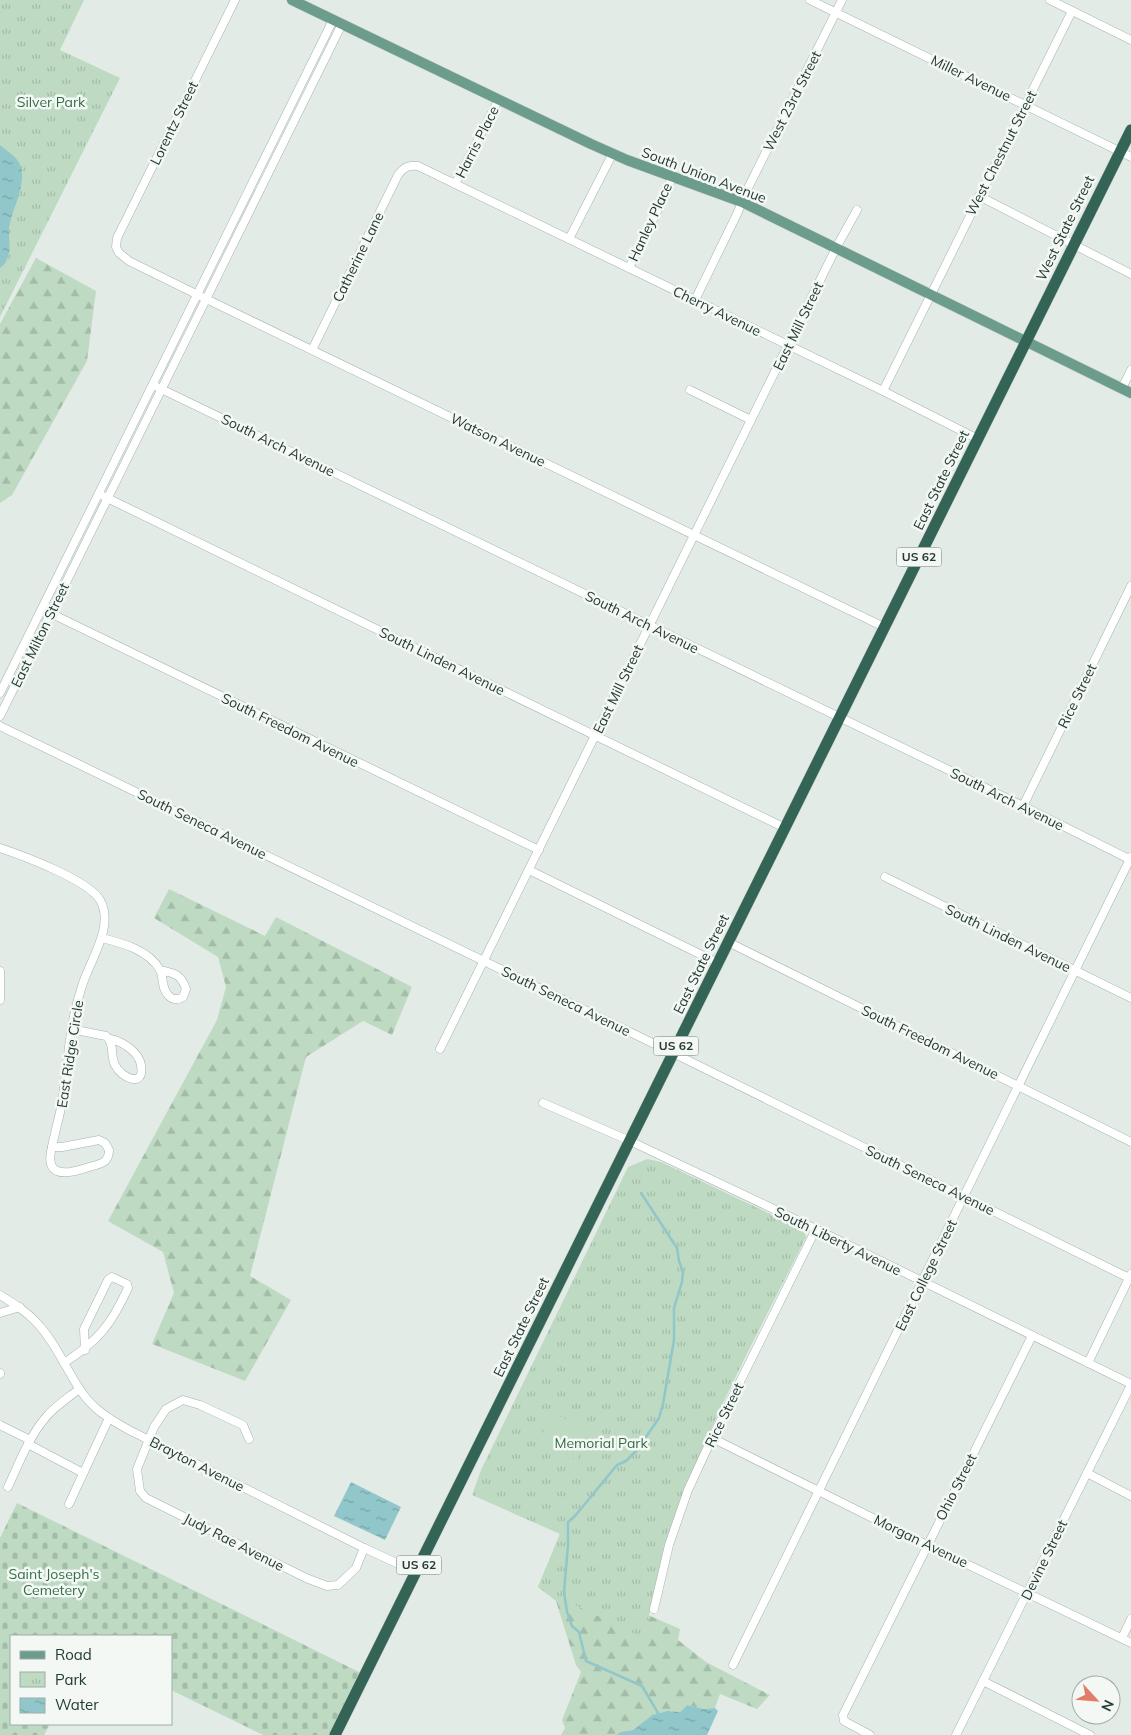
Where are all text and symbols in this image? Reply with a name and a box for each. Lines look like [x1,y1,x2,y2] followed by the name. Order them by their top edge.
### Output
[759,48,825,154] street label: West 23rd Street
[928,51,1014,105] street label: Miller Avenue
[146,78,202,168] street label: Lorentz Street
[962,87,1041,219] street label: West Chestnut Street
[17,93,86,111] park label: Silver Park
[451,103,503,181] street label: Harris Place
[639,143,769,207] street label: South Union Avenue
[1032,172,1098,283] street label: West State Street
[624,180,676,264] street label: Hanley Place
[328,209,388,305] street label: Catherine Lane
[769,279,827,373] street label: East Mill Street
[670,282,764,340] street label: Cherry Avenue
[447,409,549,471] street label: Watson Avenue
[218,410,338,480] street label: South Arch Avenue
[909,427,973,533] street label: East State Street
[896,548,942,566] road number: US 62
[7,580,73,690] street label: East Milton Street
[582,587,702,657] street label: South Arch Avenue
[376,623,508,699] street label: South Linden Avenue
[589,642,647,736] street label: East Mill Street
[1054,661,1100,731] street label: Rice Street
[218,689,362,771] street label: South Freedom Avenue
[947,764,1067,834] street label: South Arch Avenue
[135,785,269,863] street label: South Seneca Avenue
[942,900,1074,976] street label: South Linden Avenue
[669,911,733,1017] street label: East State Street
[499,962,633,1040] street label: South Seneca Avenue
[53,999,87,1109] street label: East Ridge Circle
[858,1001,1002,1083] street label: South Freedom Avenue
[654,1036,698,1056] road number: US 62
[863,1141,997,1219] street label: South Seneca Avenue
[772,1202,904,1280] street label: South Liberty Avenue
[891,1216,961,1334] street label: East College Street
[489,1274,553,1380] street label: East State Street
[701,1380,747,1450] street label: Rice Street
[147,1432,247,1496] street label: Brayton Avenue
[554,1434,648,1452] park label: Memorial Park
[931,1450,981,1523] street label: Ohio Street
[181,1509,287,1575] street label: Judy Rae Avenue
[871,1510,971,1572] street label: Morgan Avenue
[1017,1517,1071,1603] street label: Devine Street
[396,1556,442,1574] road number: US 62
[8,1565,100,1599] park label: Saint Joseph's Cemetery
[10,1635,172,1725] legend
[55,1645,92,1664] text: Road
[55,1670,87,1689] text: Park
[1071,1675,1121,1725] north arrow
[55,1695,99,1714] text: Water
[1097,1697,1118,1714] text: N

